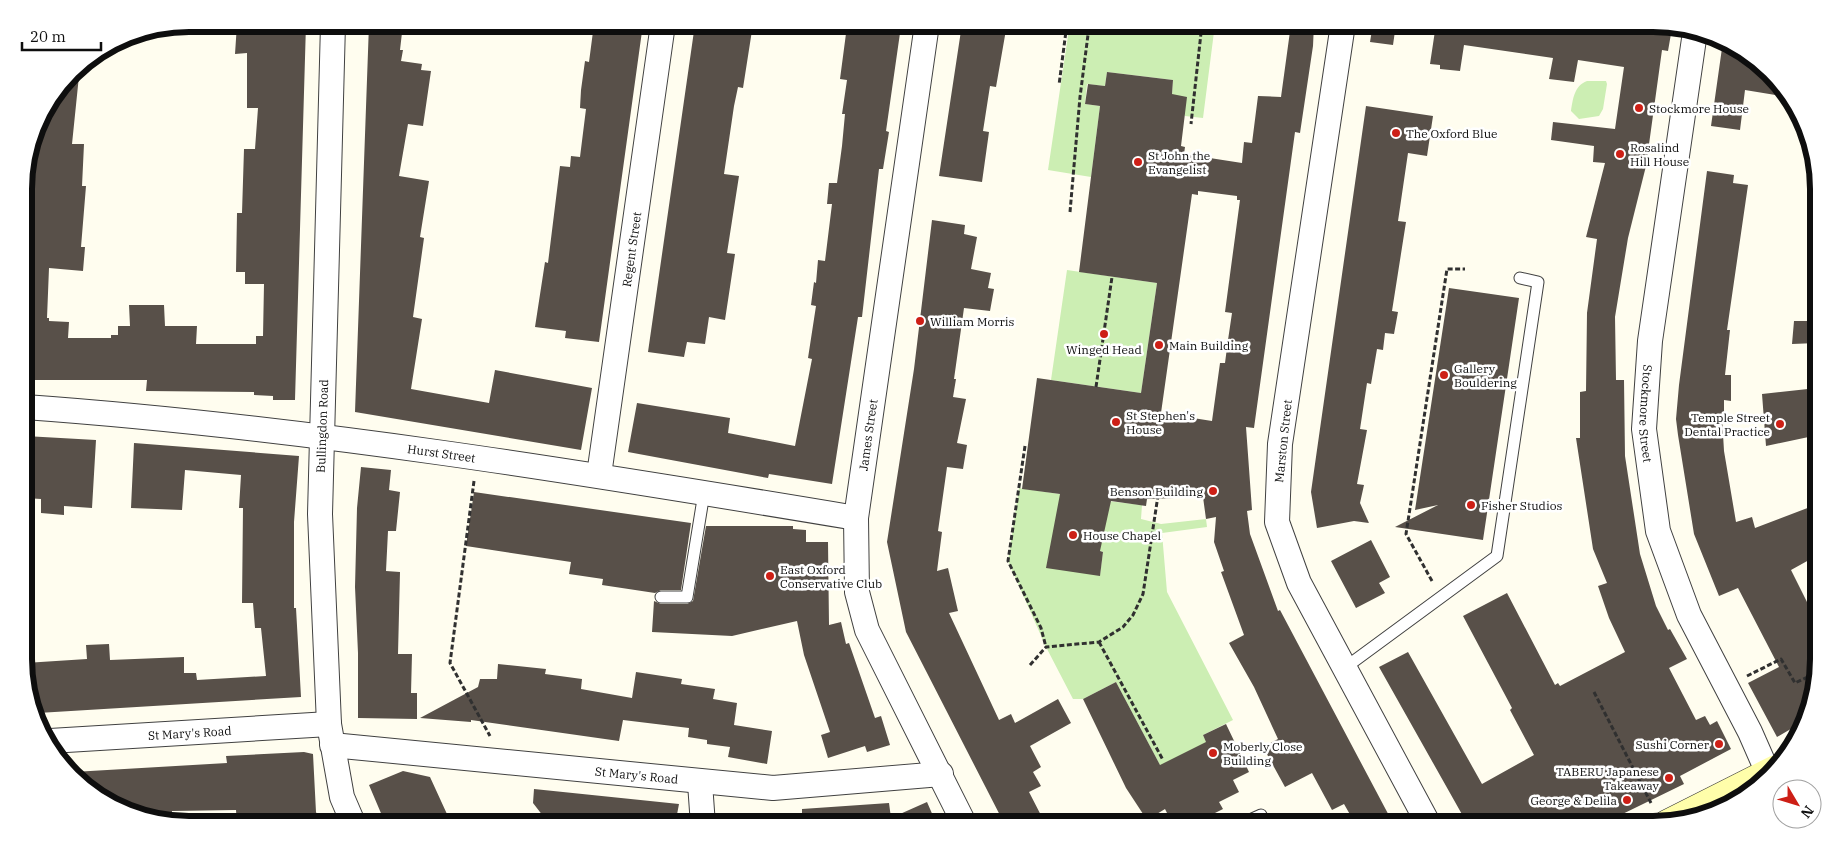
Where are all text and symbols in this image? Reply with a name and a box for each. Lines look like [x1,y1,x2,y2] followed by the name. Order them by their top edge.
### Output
[22,20,101,52] scale bar
[30,27,66,46] text: 20 m
[1649,101,1749,116] place label: Stockmore House
[1633,102,1645,114] marker: Stockmore House
[1406,126,1498,141] place label: The Oxford Blue
[1390,127,1402,139] marker: The Oxford Blue
[1630,140,1689,169] place label: Rosalind Hill House
[1148,148,1210,177] place label: St John the Evangelist
[1614,148,1626,160] marker: Rosalind Hill House
[1132,156,1144,168] marker: St John the Evangelist
[618,211,644,288] street label: Regent Street
[930,314,1015,329] place label: William Morris
[914,315,926,327] marker: William Morris
[1098,328,1110,340] marker: Winged Head
[1169,338,1249,353] place label: Main Building
[1153,339,1165,351] marker: Main Building
[1066,342,1142,357] place label: Winged Head
[1454,361,1517,390] place label: Gallery Bouldering
[1637,364,1656,463] street label: Stockmore Street
[1438,369,1450,381] marker: Gallery Bouldering
[313,379,331,473] street label: Bullingdon Road
[856,398,880,472] street label: James Street
[1271,399,1295,483] street label: Marston Street
[1126,408,1195,437] place label: St Stephen's House
[1684,410,1770,439] place label: Temple Street Dental Practice
[1110,416,1122,428] marker: St Stephen's House
[1774,418,1786,430] marker: Temple Street Dental Practice
[406,441,477,465] street label: Hurst Street
[1110,484,1203,499] place label: Benson Building
[1207,485,1219,497] marker: Benson Building
[1481,498,1562,513] place label: Fisher Studios
[1465,499,1477,511] marker: Fisher Studios
[1083,528,1161,543] place label: House Chapel
[1067,529,1079,541] marker: House Chapel
[780,562,882,591] place label: East Oxford Conservative Club
[764,570,776,582] marker: East Oxford Conservative Club
[148,722,232,743] street label: St Mary's Road
[1635,737,1710,752] place label: Sushi Corner
[1713,738,1725,750] marker: Sushi Corner
[1223,739,1303,768] place label: Moberly Close Building
[1207,747,1219,759] marker: Moberly Close Building
[594,763,679,786] street label: St Mary's Road
[1556,764,1660,793] place label: TABERU Japanese Takeaway
[1663,772,1675,784] marker: TABERU Japanese Takeaway
[1772,779,1822,829] north arrow
[1530,793,1617,808] place label: George & Delila
[1621,794,1633,806] marker: George & Delila
[1797,802,1818,822] text: N

